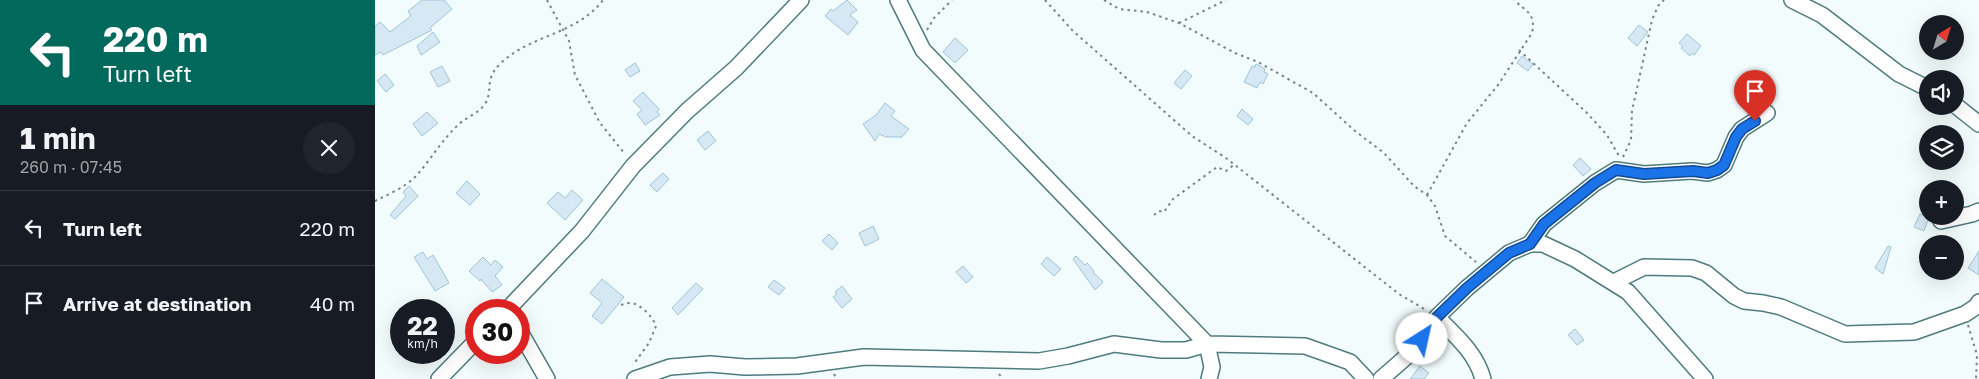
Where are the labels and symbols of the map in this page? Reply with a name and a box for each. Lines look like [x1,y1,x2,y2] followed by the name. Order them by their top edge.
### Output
[1919,15,1964,60] north arrow
[1734,70,1776,121] pin
[465,299,530,364] speed limit sign: 30
[1395,312,1447,364] position arrow

